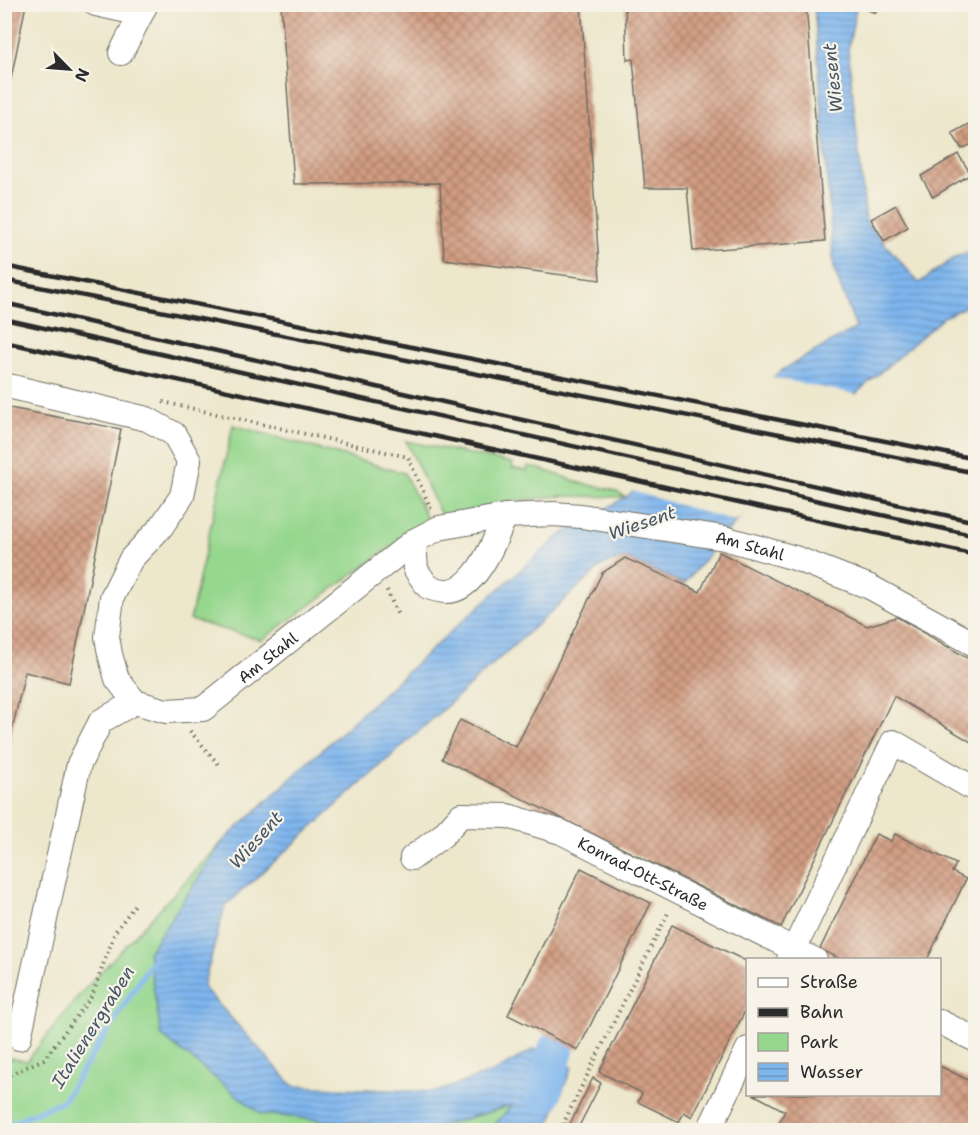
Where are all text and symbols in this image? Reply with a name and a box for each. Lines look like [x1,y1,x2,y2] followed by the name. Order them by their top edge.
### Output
[39,39,99,99] north arrow
[817,42,849,114] water label: Wiesent
[70,65,94,85] text: N
[605,500,679,546] water label: Wiesent
[714,526,787,565] street label: Am Stahl
[233,627,302,688] street label: Am Stahl
[224,806,288,874] water label: Wiesent
[574,832,712,915] street label: Konrad-Ott-Straße
[746,958,941,1096] legend
[45,961,140,1093] water label: Italienergraben
[800,970,858,994] text: Straße
[800,1000,844,1024] text: Bahn
[800,1030,839,1054] text: Park
[800,1060,863,1084] text: Wasser

